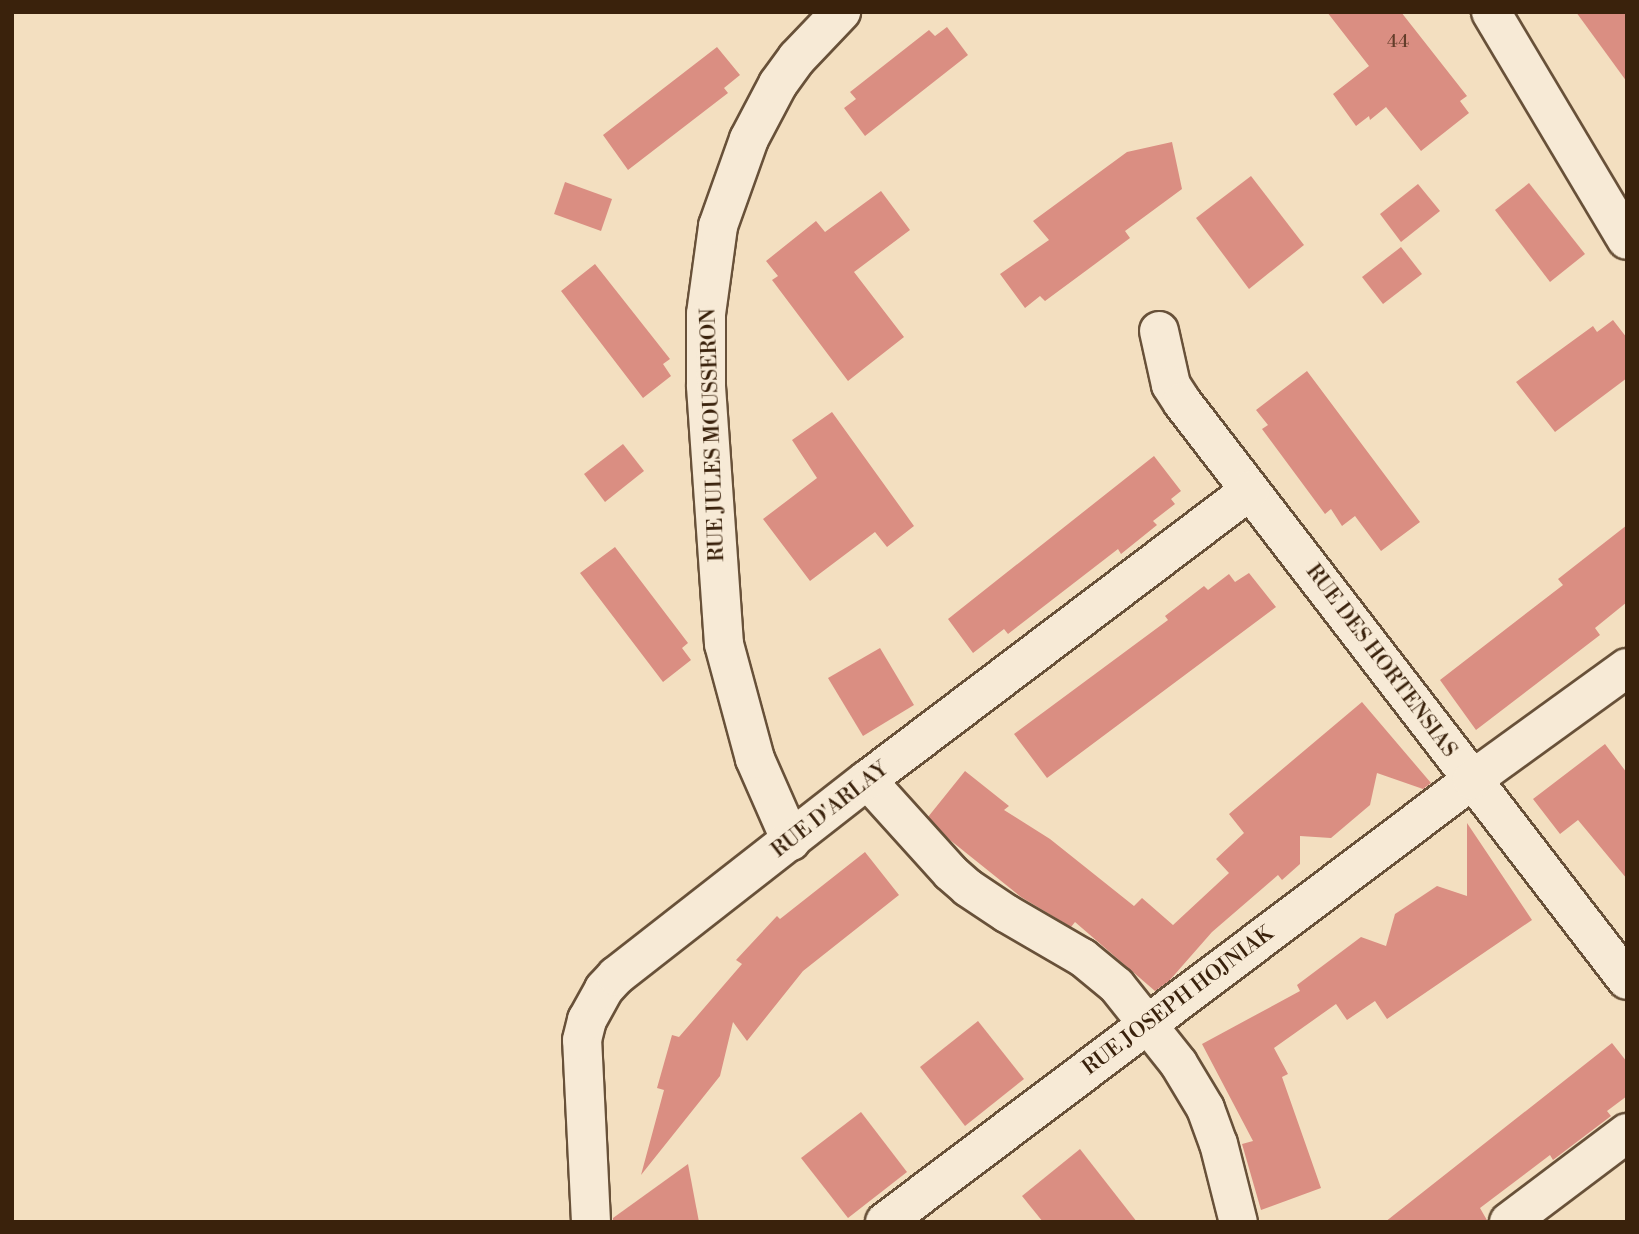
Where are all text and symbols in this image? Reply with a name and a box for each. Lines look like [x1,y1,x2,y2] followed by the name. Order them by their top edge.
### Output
[1387,31,1409,53] house number: 44
[696,308,730,562] street label: RUE JULES MOUSSERON
[1300,560,1462,762] street label: RUE DES HORTENSIAS
[767,757,893,863] street label: RUE D'ARLAY
[1078,921,1278,1081] street label: RUE JOSEPH HOJNIAK

